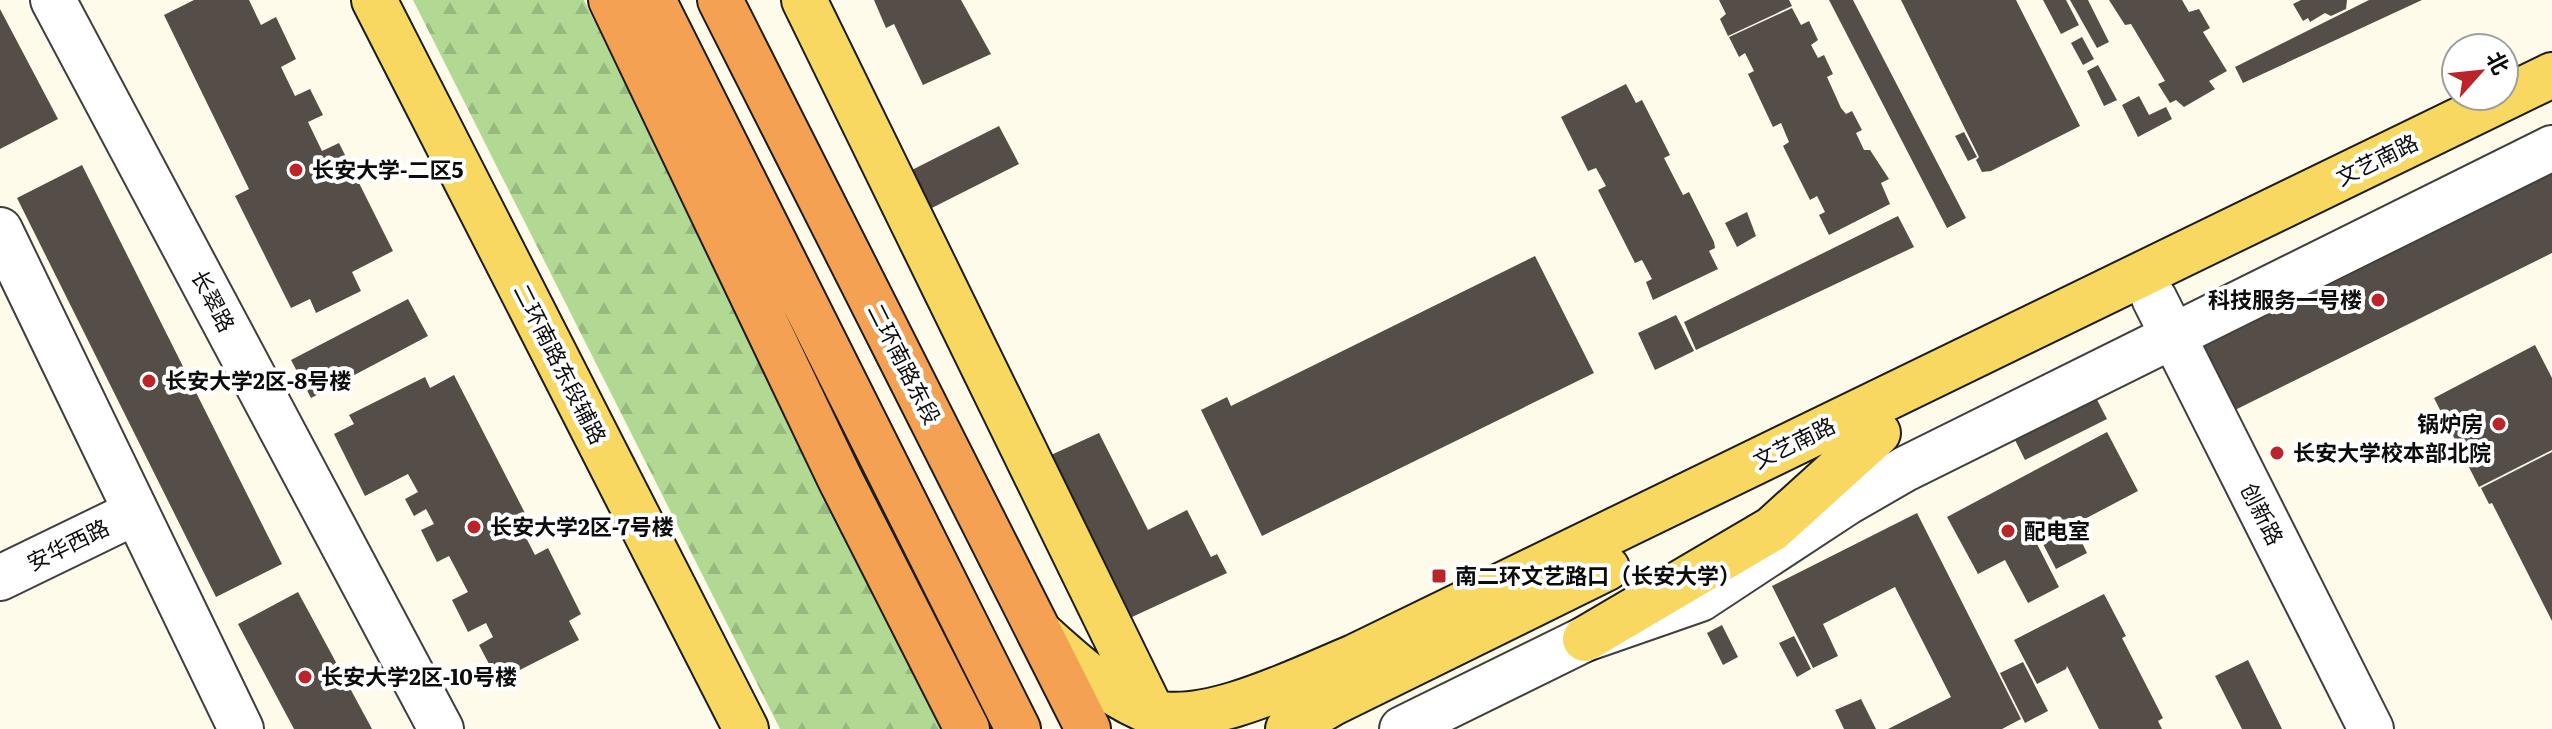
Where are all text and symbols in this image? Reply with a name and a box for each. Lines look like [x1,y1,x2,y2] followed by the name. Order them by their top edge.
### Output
[2440,32,2520,112] north arrow
[2479,45,2519,80] text: 北
[2330,125,2423,193] street label: 文艺南路
[312,152,463,185] place label: 长安大学-二区5
[287,161,305,179] marker: 长安大学-二区5
[184,263,244,337] street label: 长翠路
[507,277,616,449] street label: 二环南路东段辅路
[2208,282,2362,315] place label: 科技服务一号楼
[2369,291,2387,309] marker: 科技服务一号楼
[861,297,950,430] street label: 二环南路东段
[165,363,351,396] place label: 长安大学2区-8号楼
[140,372,158,390] marker: 长安大学2区-8号楼
[2417,406,2483,439] place label: 锅炉房
[1747,408,1840,476] street label: 文艺南路
[2490,415,2508,433] marker: 锅炉房
[2293,435,2491,468] place label: 长安大学校本部北院
[2268,444,2286,462] marker: 长安大学校本部北院
[2234,476,2293,550] street label: 创新路
[490,509,674,542] place label: 长安大学2区-7号楼
[21,510,114,578] street label: 安华西路
[2024,513,2090,546] place label: 配电室
[465,518,483,536] marker: 长安大学2区-7号楼
[1999,522,2017,540] marker: 配电室
[1455,558,1741,591] place label: 南二环文艺路口（长安大学）
[1430,567,1448,585] marker: 南二环文艺路口（长安大学）
[321,659,517,692] place label: 长安大学2区-10号楼
[296,668,314,686] marker: 长安大学2区-10号楼

